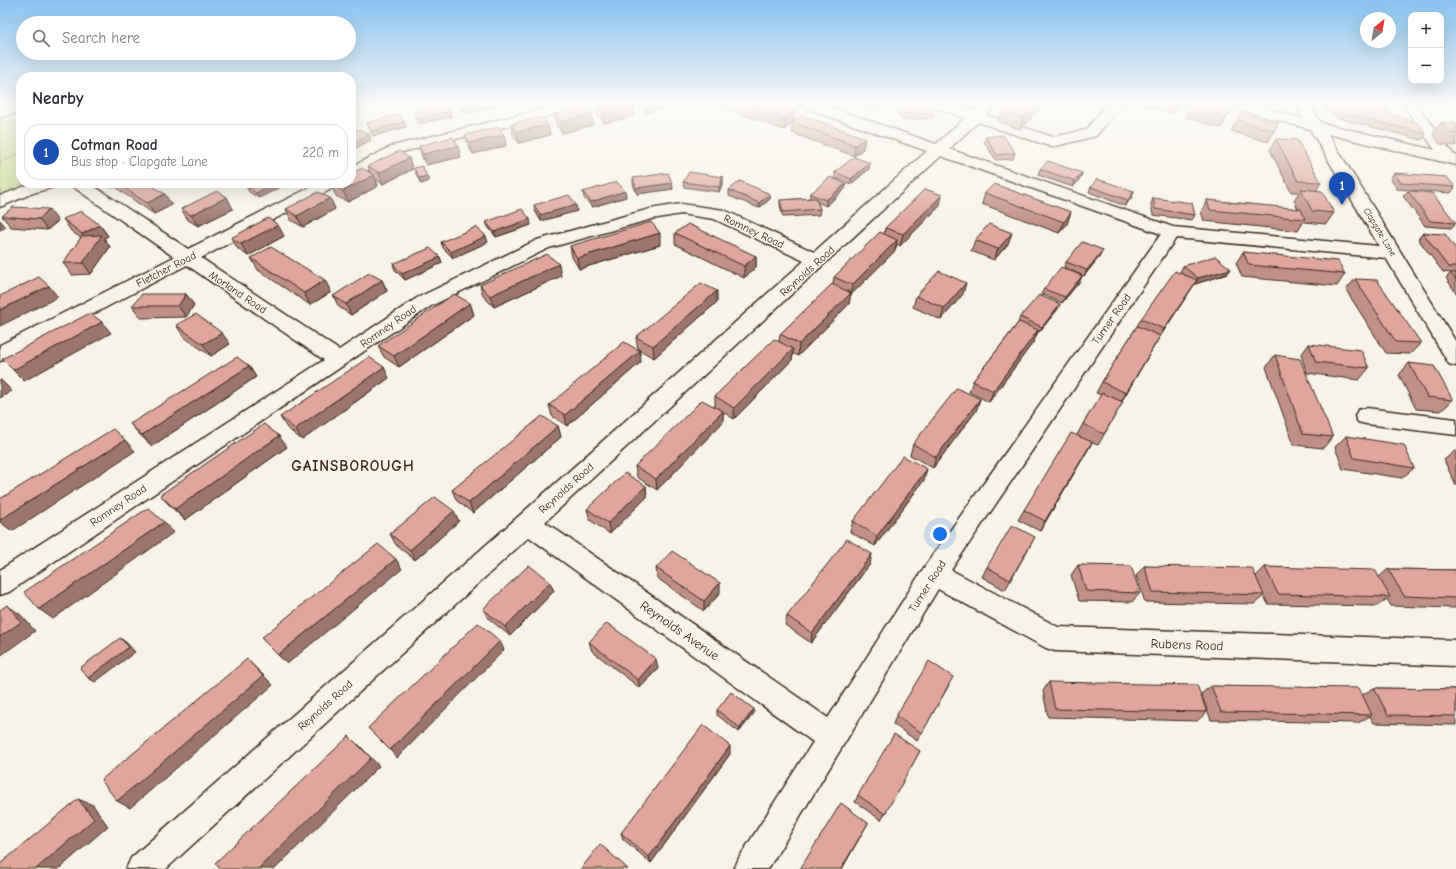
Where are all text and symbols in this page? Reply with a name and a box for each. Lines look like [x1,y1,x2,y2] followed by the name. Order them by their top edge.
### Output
[1360,12,1396,48] north arrow
[1408,12,1444,84] map controls
[1408,12,1444,48] button: +
[16,16,356,60] search box
[30,27,52,49] icon: search
[62,29,140,47] text: Search here
[1408,48,1444,84] button: −
[32,89,83,108] text: Nearby
[71,136,158,154] text: Cotman Road
[43,145,49,160] text: 1
[302,145,339,160] text: 220 m
[71,154,208,169] text: Bus stop · Clapgate Lane
[1329,172,1355,205] pin: 1
[1362,206,1399,258] street label: Clapgate Lane
[721,212,786,251] street label: Romney Road
[777,243,837,299] street label: Reynolds Road
[134,249,199,290] street label: Fletcher Road
[206,268,269,317] street label: Morland Road
[1089,291,1134,347] street label: Turner Road
[358,302,419,350] street label: Romney Road
[291,457,415,475] district label: GAINSBOROUGH
[536,460,596,516] street label: Reynolds Road
[88,482,149,529] street label: Romney Road
[930,524,950,544] your location
[906,558,949,615] street label: Turner Road
[637,598,723,664] street label: Reynolds Avenue
[1150,636,1224,653] street label: Rubens Road
[295,677,355,733] street label: Reynolds Road

